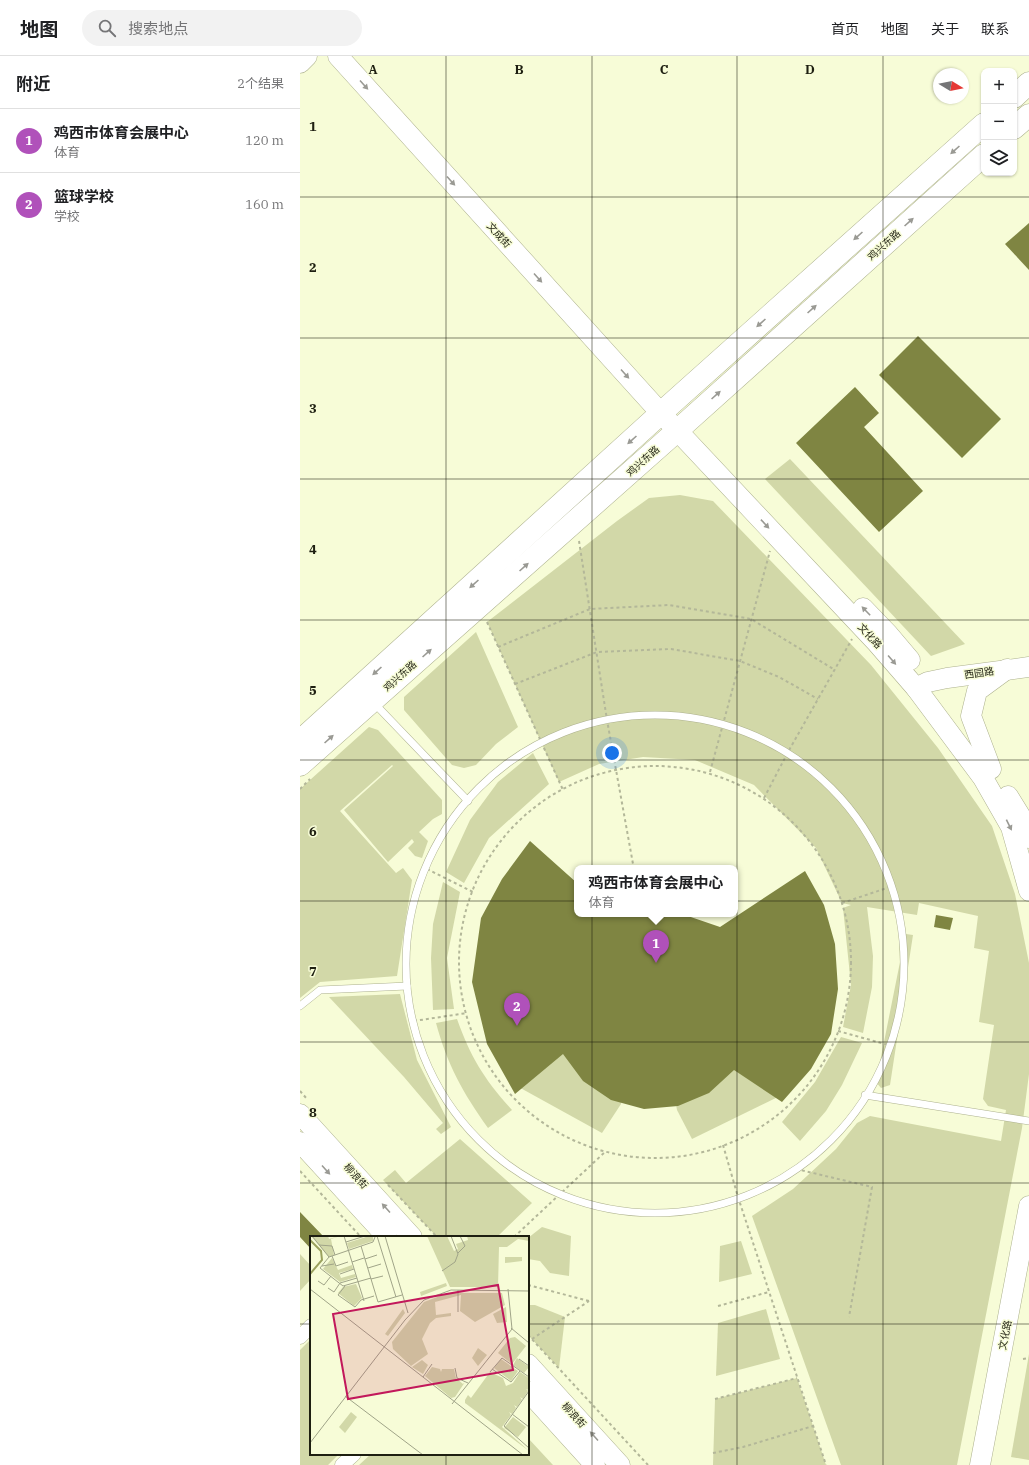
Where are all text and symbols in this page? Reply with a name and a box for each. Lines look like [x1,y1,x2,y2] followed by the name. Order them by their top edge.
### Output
[82,10,362,46] search box
[20,17,58,41] text: 地图
[96,17,118,39] icon: search
[128,19,188,38] text: 搜索地点
[831,20,859,38] text: 首页
[881,20,909,38] text: 地图
[931,20,959,38] text: 关于
[981,20,1009,38] text: 联系
[368,61,378,78] text: A
[514,61,524,78] text: B
[660,61,669,78] text: C
[805,61,815,78] text: D
[933,68,969,104] north arrow
[981,68,1017,176] map controls
[981,68,1017,104] button: +
[16,73,50,95] text: 附近
[237,75,284,92] text: 2个结果
[359,80,369,90] one-way arrow
[981,104,1017,140] button: −
[309,118,317,135] text: 1
[54,123,189,142] text: 鸡西市体育会展中心
[25,132,33,149] text: 1
[245,132,284,149] text: 120 m
[981,140,1017,176] button: layers
[54,144,80,161] text: 体育
[950,145,960,154] one-way arrow
[446,177,455,186] one-way arrow
[54,187,114,206] text: 篮球学校
[25,196,33,213] text: 2
[245,196,284,213] text: 160 m
[54,208,80,225] text: 学校
[905,218,914,227] one-way arrow
[484,220,514,250] street label: 文成街
[865,227,903,263] street label: 鸡兴东路
[853,232,863,241] one-way arrow
[309,259,317,276] text: 2
[533,273,543,283] one-way arrow
[807,304,818,313] one-way arrow
[756,319,766,328] one-way arrow
[621,369,630,379] one-way arrow
[710,391,721,400] one-way arrow
[309,400,317,417] text: 3
[628,435,637,444] one-way arrow
[624,443,662,479] street label: 鸡兴东路
[760,519,769,528] one-way arrow
[309,541,317,558] text: 4
[519,562,529,571] one-way arrow
[469,579,479,588] one-way arrow
[862,606,871,615] one-way arrow
[855,621,885,651] street label: 文化路
[422,649,431,658] one-way arrow
[887,654,896,665] one-way arrow
[381,658,419,694] street label: 鸡兴东路
[963,664,995,682] street label: 西园路
[373,666,382,675] one-way arrow
[309,682,317,699] text: 5
[324,734,334,744] one-way arrow
[602,743,622,763] your location
[1006,819,1012,830] one-way arrow
[309,823,317,840] text: 6
[574,865,738,917] popup
[588,873,724,892] text: 鸡西市体育会展中心
[588,894,615,911] text: 体育
[643,930,669,963] pin: 1
[309,963,317,980] text: 7
[504,993,530,1026] pin: 2
[309,1104,317,1121] text: 8
[341,1161,371,1191] street label: 柳浪街
[322,1165,331,1176] one-way arrow
[381,1203,390,1213] one-way arrow
[310,1236,529,1455] inset map
[996,1319,1014,1351] street label: 文化路
[559,1400,589,1430] street label: 柳浪街
[589,1431,599,1441] one-way arrow

